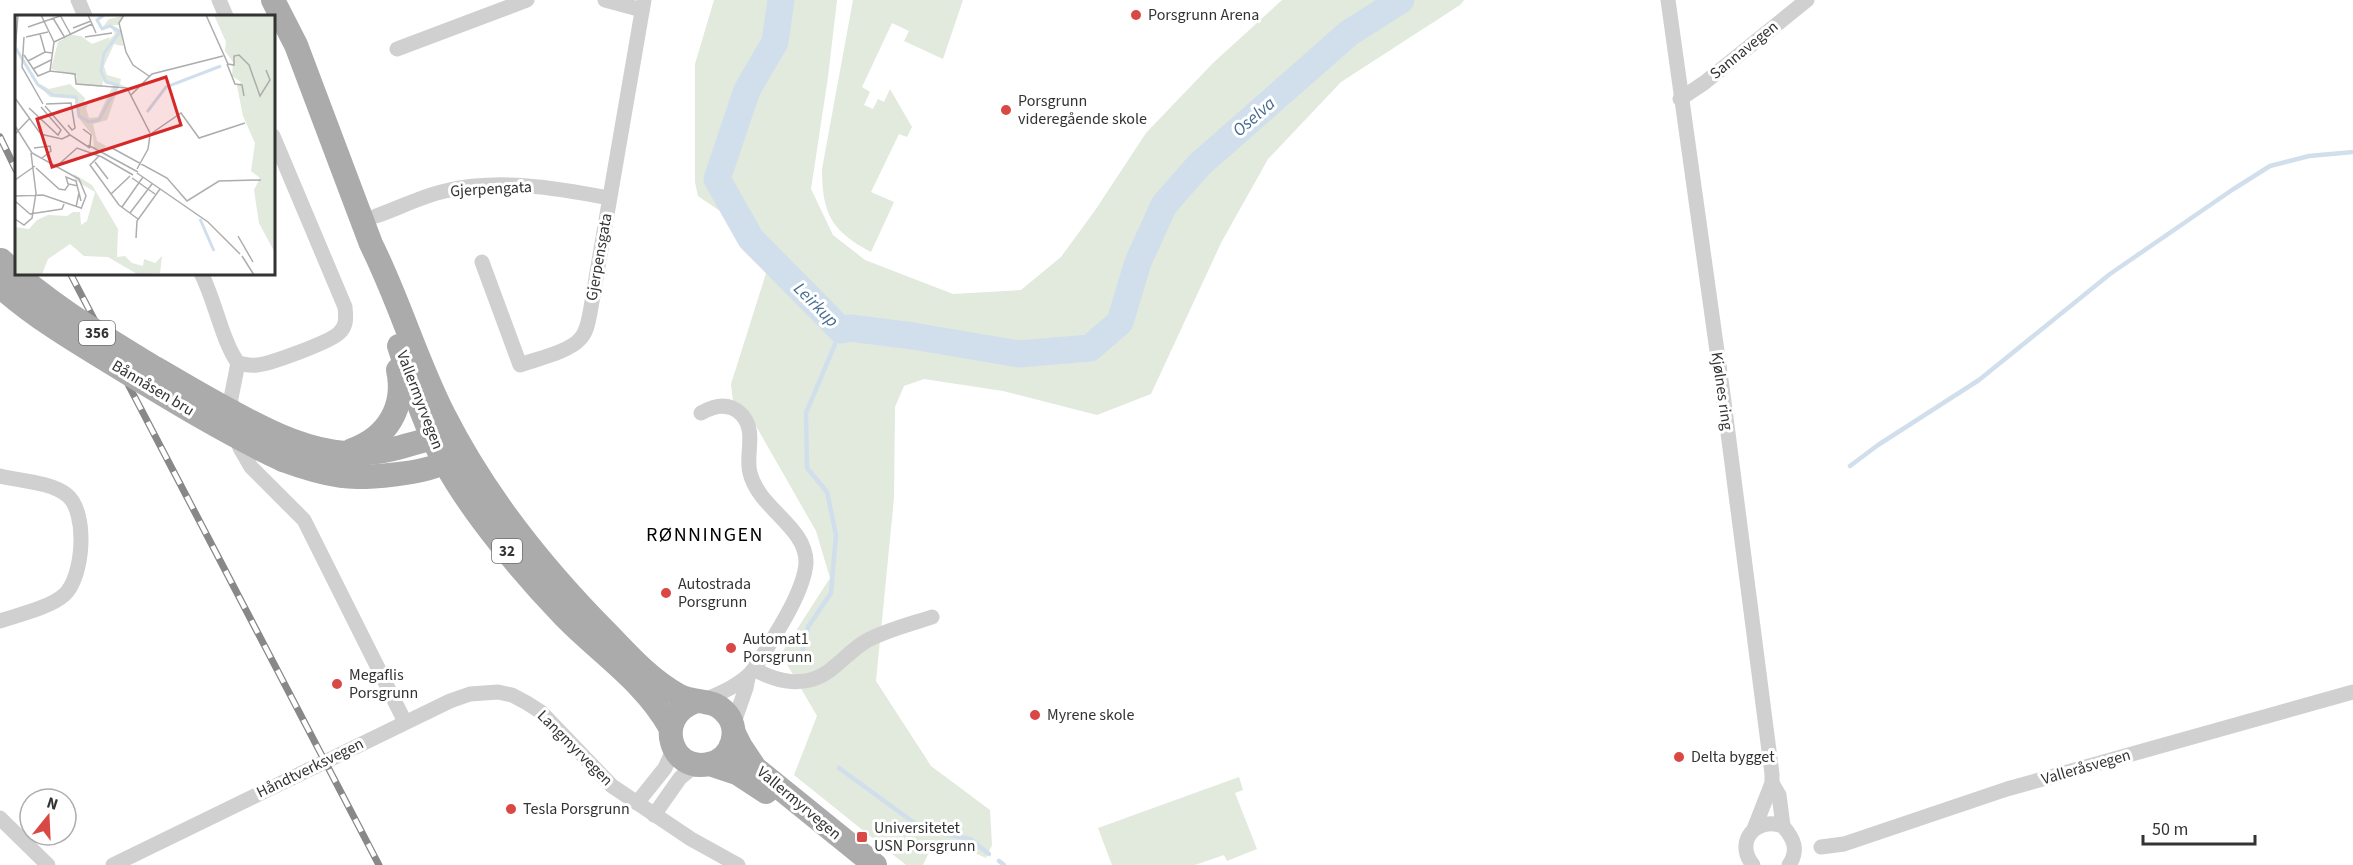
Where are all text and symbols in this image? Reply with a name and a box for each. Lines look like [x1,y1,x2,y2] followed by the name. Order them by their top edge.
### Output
[1148,4,1259,26] place label: Porsgrunn Arena
[1129,8,1143,22] marker: Porsgrunn Arena
[15,15,274,274] inset map
[1705,16,1783,84] street label: Sannavegen
[1018,90,1147,130] place label: Porsgrunn videregående skole
[1227,91,1281,143] water label: Oselva
[999,103,1013,117] marker: Porsgrunn videregående skole
[450,176,532,202] street label: Gjerpengata
[580,212,618,302] street label: Gjerpensgata
[788,277,844,333] water label: Leirkup
[79,321,115,345] road number: 356
[391,348,449,452] street label: Vallermyrvegen
[1706,350,1738,432] street label: Kjølnes ring
[108,355,198,421] street label: Bånnåsen bru
[646,521,764,549] district label: RØNNINGEN
[492,539,522,563] road number: 32
[678,573,751,613] place label: Autostrada Porsgrunn
[659,586,673,600] marker: Autostrada Porsgrunn
[743,628,812,668] place label: Automat1 Porsgrunn
[724,641,738,655] marker: Automat1 Porsgrunn
[349,664,418,704] place label: Megaflis Porsgrunn
[330,677,344,691] marker: Megaflis Porsgrunn
[1047,704,1134,726] place label: Myrene skole
[532,705,618,791] street label: Langmyrvegen
[1028,708,1042,722] marker: Myrene skole
[253,733,367,803] street label: Håndtverksvegen
[2039,744,2133,790] street label: Valleråsvegen
[1691,746,1775,768] place label: Delta bygget
[1672,750,1686,764] marker: Delta bygget
[752,761,846,845] street label: Vallermyrvegen
[18,787,78,847] north arrow
[44,792,61,816] text: N
[523,798,630,820] place label: Tesla Porsgrunn
[504,802,518,816] marker: Tesla Porsgrunn
[2143,808,2256,846] scale bar
[874,817,976,857] place label: Universitetet USN Porsgrunn
[2152,817,2188,842] text: 50 m
[855,830,869,844] marker: Universitetet USN Porsgrunn

